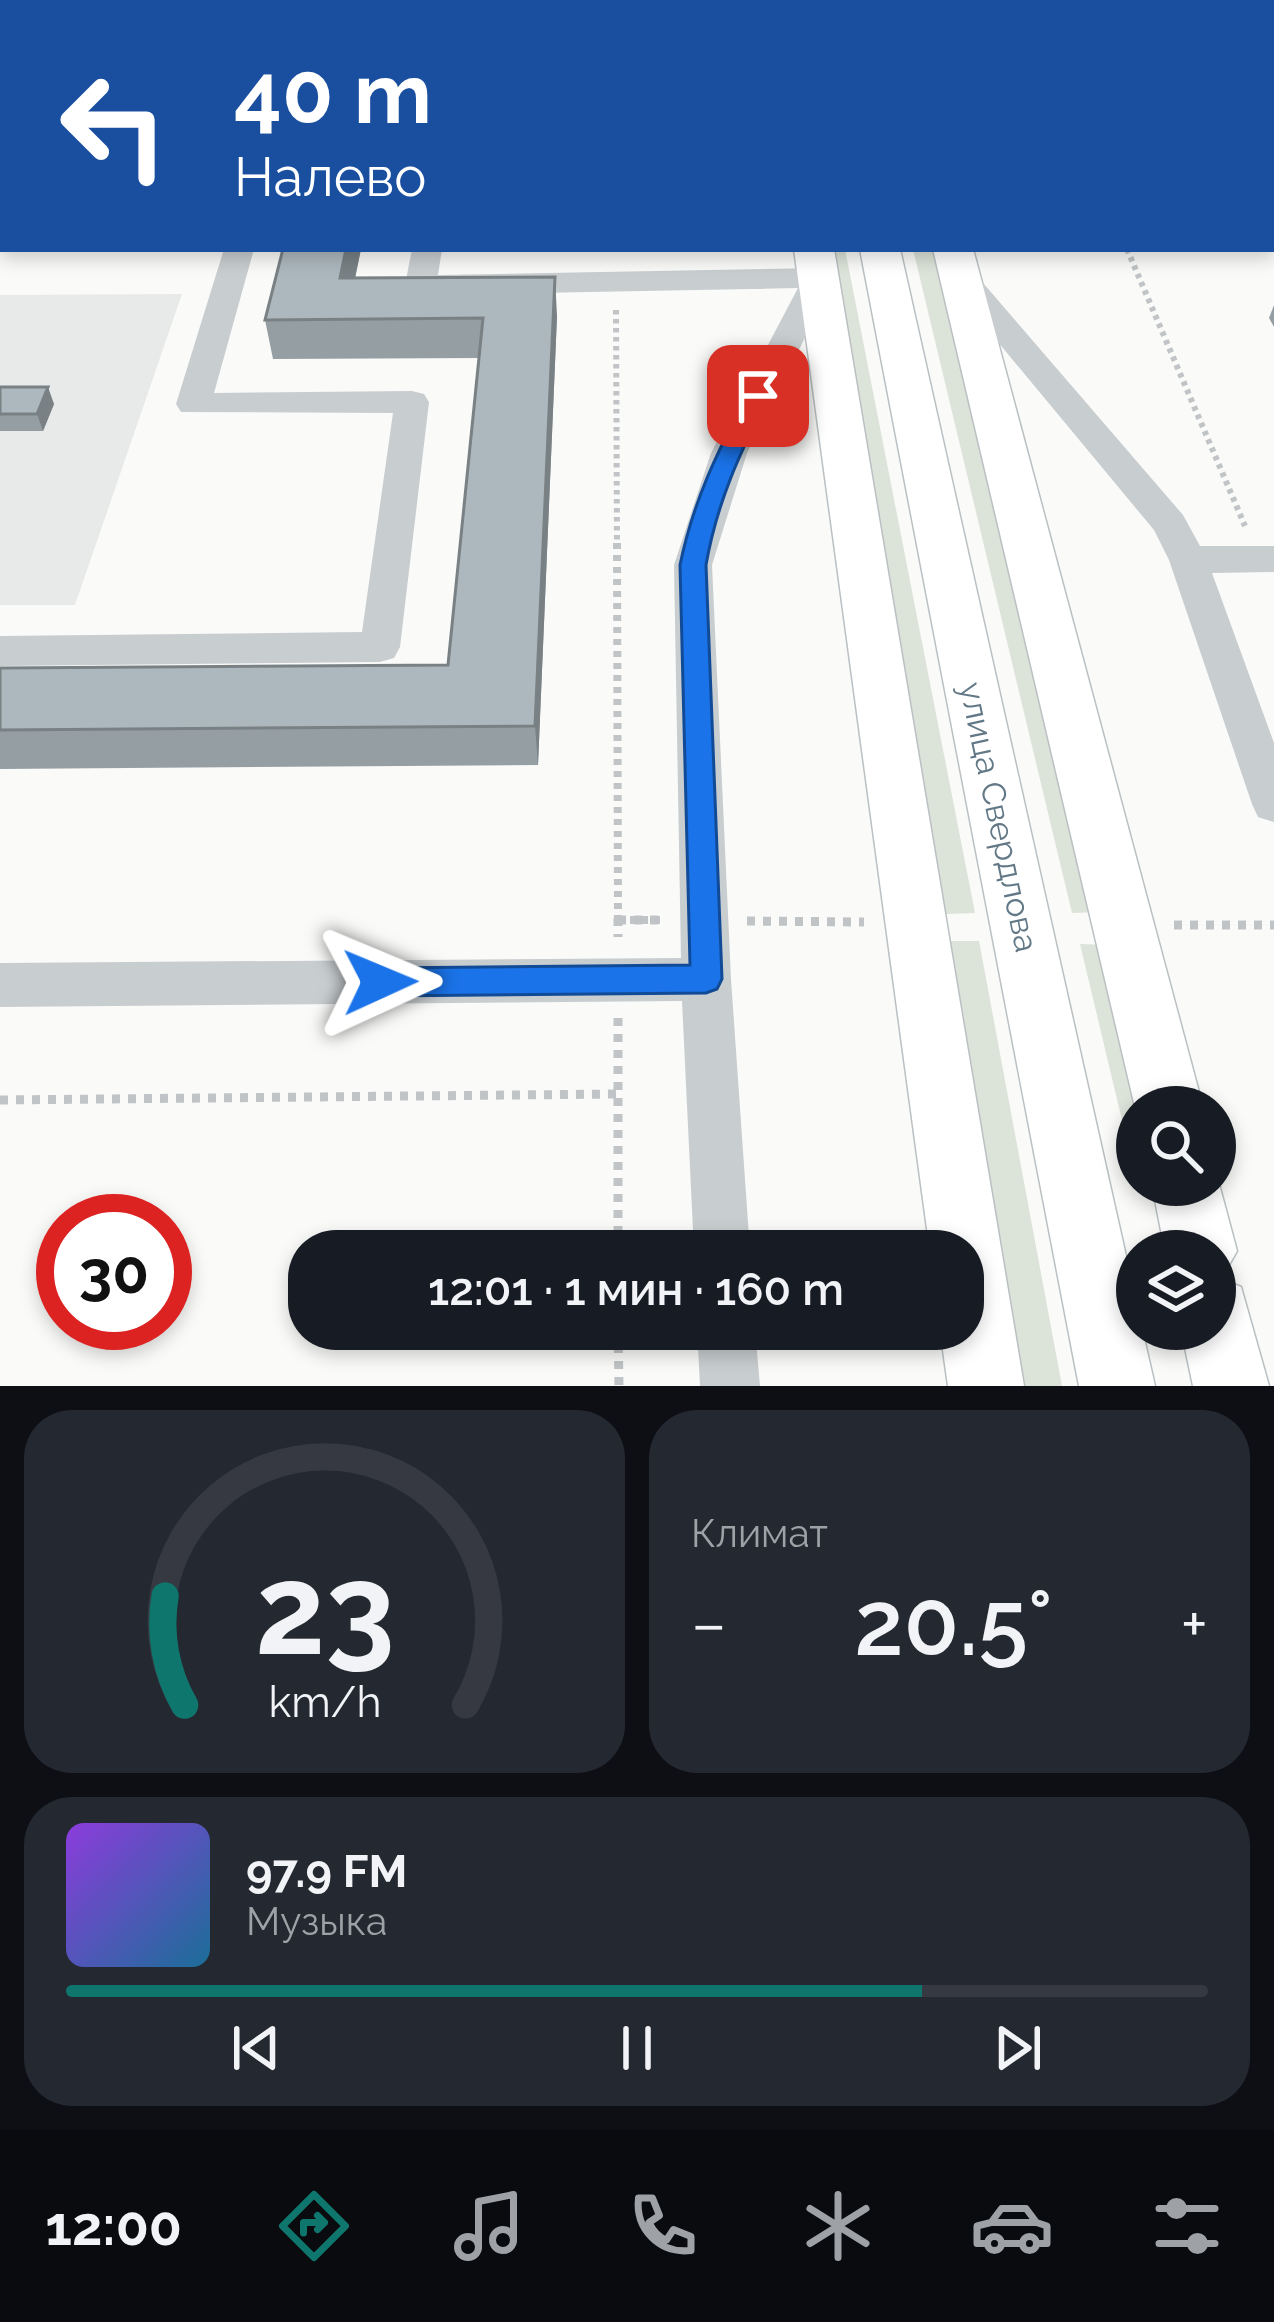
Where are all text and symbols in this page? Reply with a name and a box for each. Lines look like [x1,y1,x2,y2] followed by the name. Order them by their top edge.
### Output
[234,44,432,143] text: 40 m
[36,48,192,204] icon: left
[234,145,426,209] text: Налево
[707,345,809,447] pin
[725,363,791,429] icon: arrive
[951,678,1047,956] street label: улица Свердлова
[317,919,443,1045] position arrow
[1116,1086,1236,1350] map controls
[1116,1086,1236,1206] button: search
[36,1194,192,1350] speed limit sign: 30
[1116,1230,1236,1350] button: layers
[428,1263,844,1316] text: 12:01 · 1 мин · 160 m
[691,1510,828,1556] text: Климат
[254,1537,395,1683] text: 23
[854,1570,1053,1676] text: 20.5°
[691,1585,727,1662] text: −
[1181,1585,1208,1662] text: +
[268,1676,381,1726] text: km/h
[246,1845,407,1898] text: 97.9 FM
[246,1898,387,1944] text: Музыка
[223,2015,289,2081] icon: previous
[604,2015,670,2081] icon: pause
[985,2015,1051,2081] icon: next
[272,2184,356,2268] icon: directions
[447,2184,531,2268] icon: music
[621,2184,705,2268] icon: phone
[796,2184,880,2268] icon: climate
[970,2184,1054,2268] icon: car
[1145,2184,1229,2268] icon: filters
[45,2194,182,2258] text: 12:00

